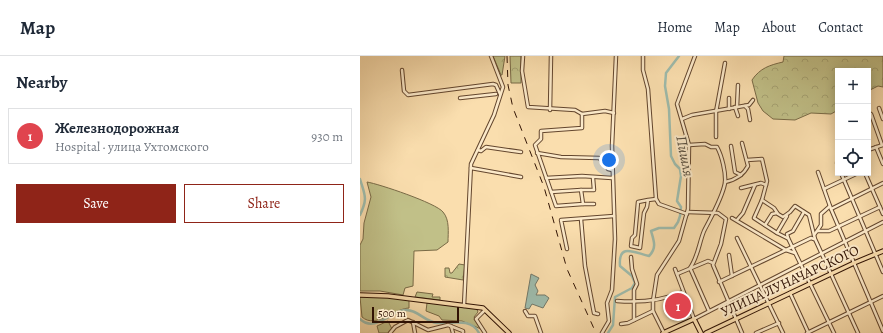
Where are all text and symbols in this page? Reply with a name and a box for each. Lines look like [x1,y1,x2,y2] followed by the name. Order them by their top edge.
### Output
[20,15,55,41] text: Map
[657,18,692,37] text: Home
[714,18,740,37] text: Map
[762,18,796,37] text: About
[818,18,863,37] text: Contact
[835,68,871,176] map controls
[835,68,871,104] button: +
[16,71,67,94] text: Nearby
[835,104,871,140] button: −
[55,118,179,138] text: Железнодорожная
[28,128,32,145] text: 1
[311,128,343,145] text: 930 m
[671,134,699,178] water label: Пишля
[55,138,209,155] text: Hospital · улица Ухтомского
[835,140,871,176] button: locate
[599,150,619,170] your location
[16,184,176,223] button: Save
[184,184,344,223] button: Share
[718,240,862,321] street label: УЛИЦА ЛУНАЧАРСКОГО
[665,291,691,321] pin: 1
[372,305,459,324] scale bar
[378,306,406,321] text: 500 m

